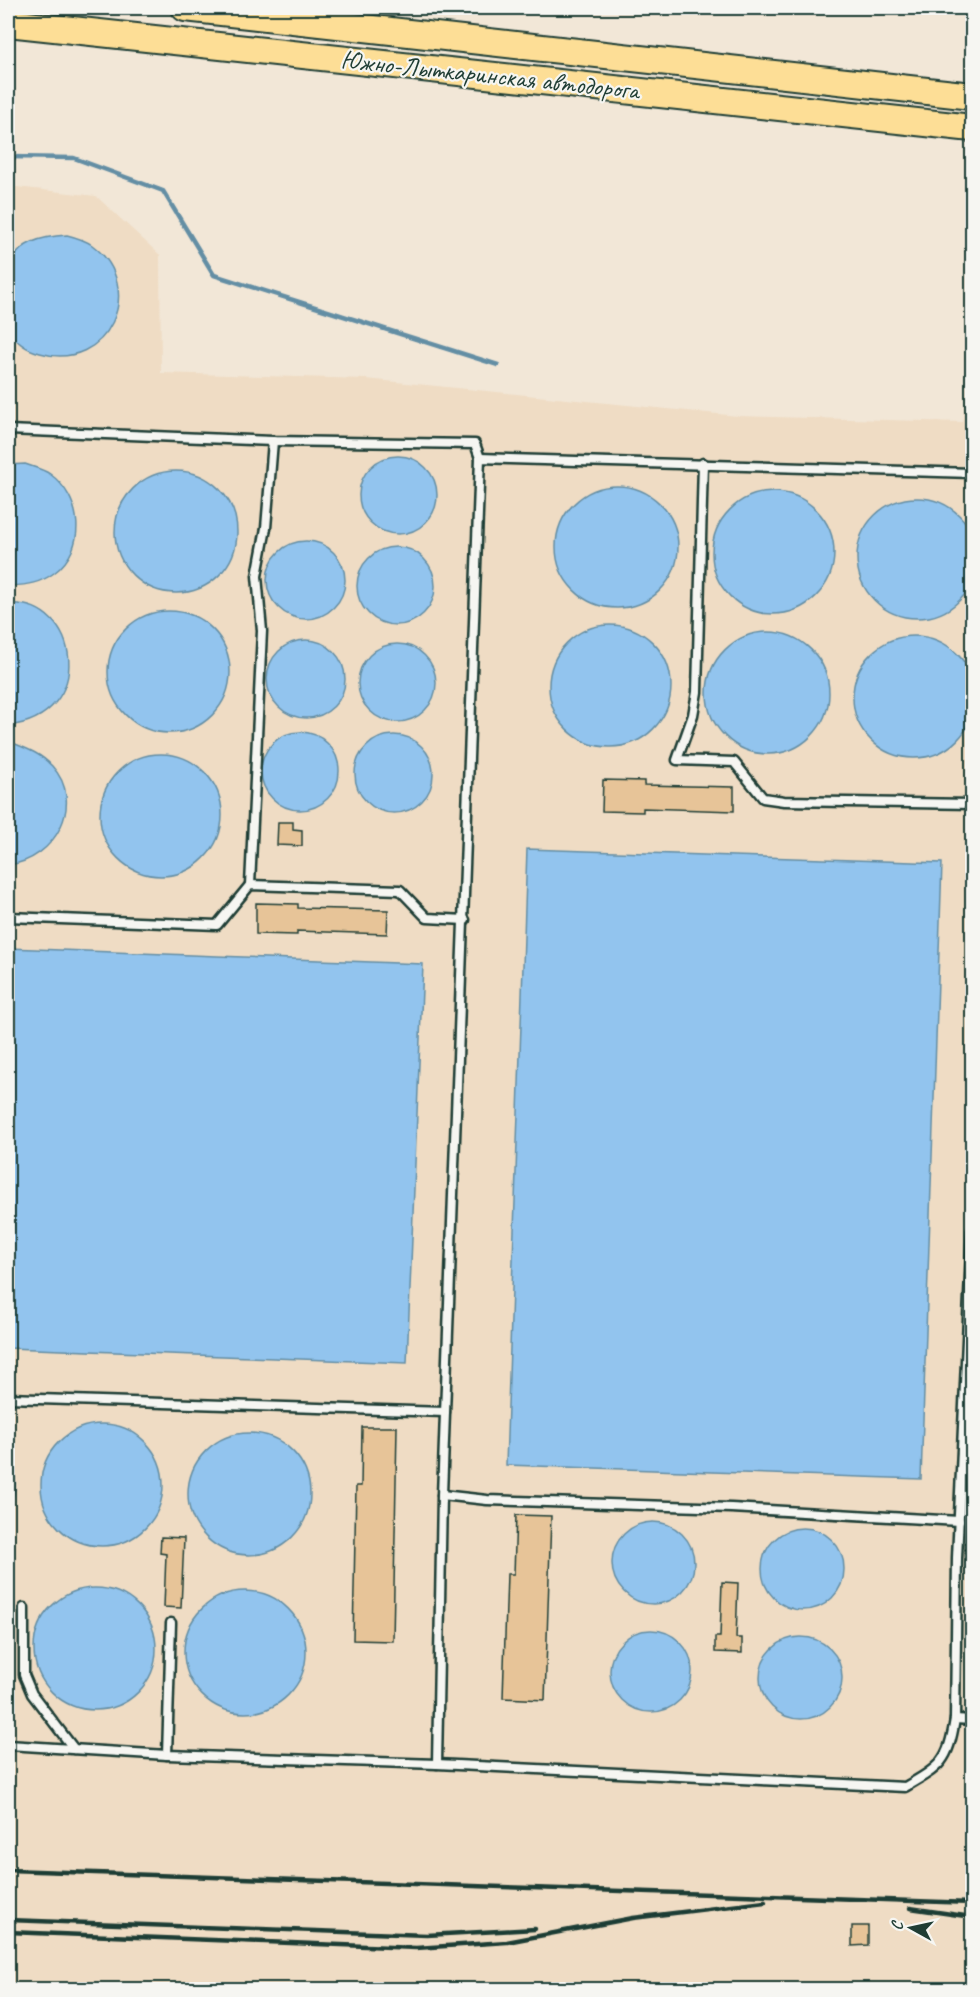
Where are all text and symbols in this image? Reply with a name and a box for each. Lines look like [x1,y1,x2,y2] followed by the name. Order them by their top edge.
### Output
[339,43,643,107] street label: Южно-Лыткаринская автодорога
[881,1898,941,1958] north arrow
[887,1919,908,1931] text: С

